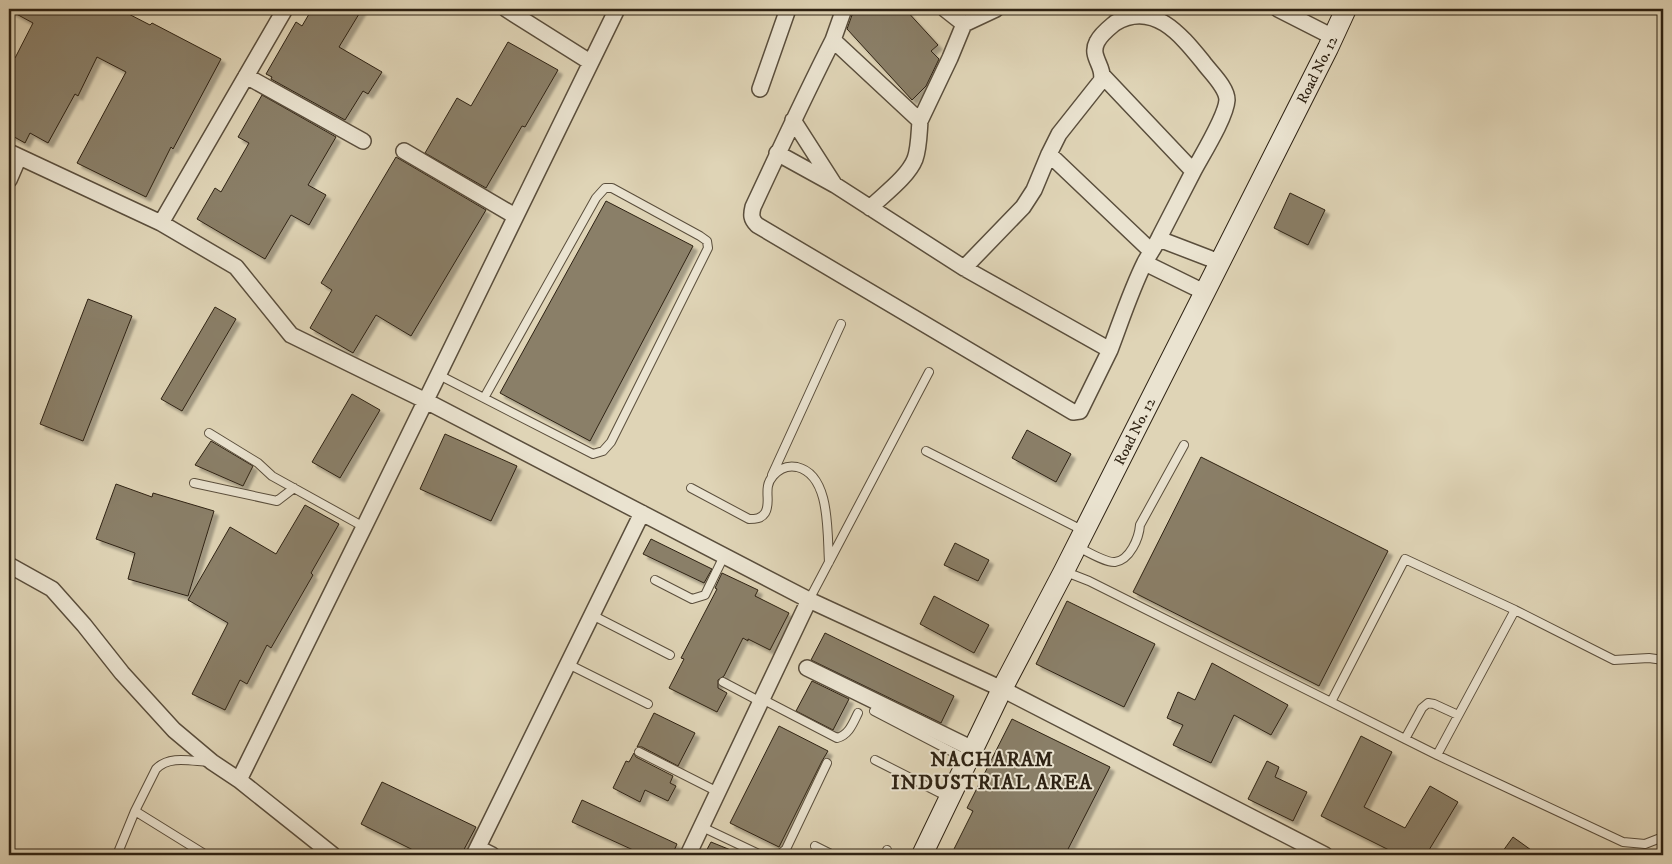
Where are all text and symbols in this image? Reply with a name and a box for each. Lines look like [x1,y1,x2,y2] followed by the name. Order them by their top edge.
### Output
[1292,33,1342,107] street label: Road No. 12
[1110,394,1160,469] street label: Road No. 12
[891,748,1093,796] district label: NACHARAM INDUSTRIAL AREA

